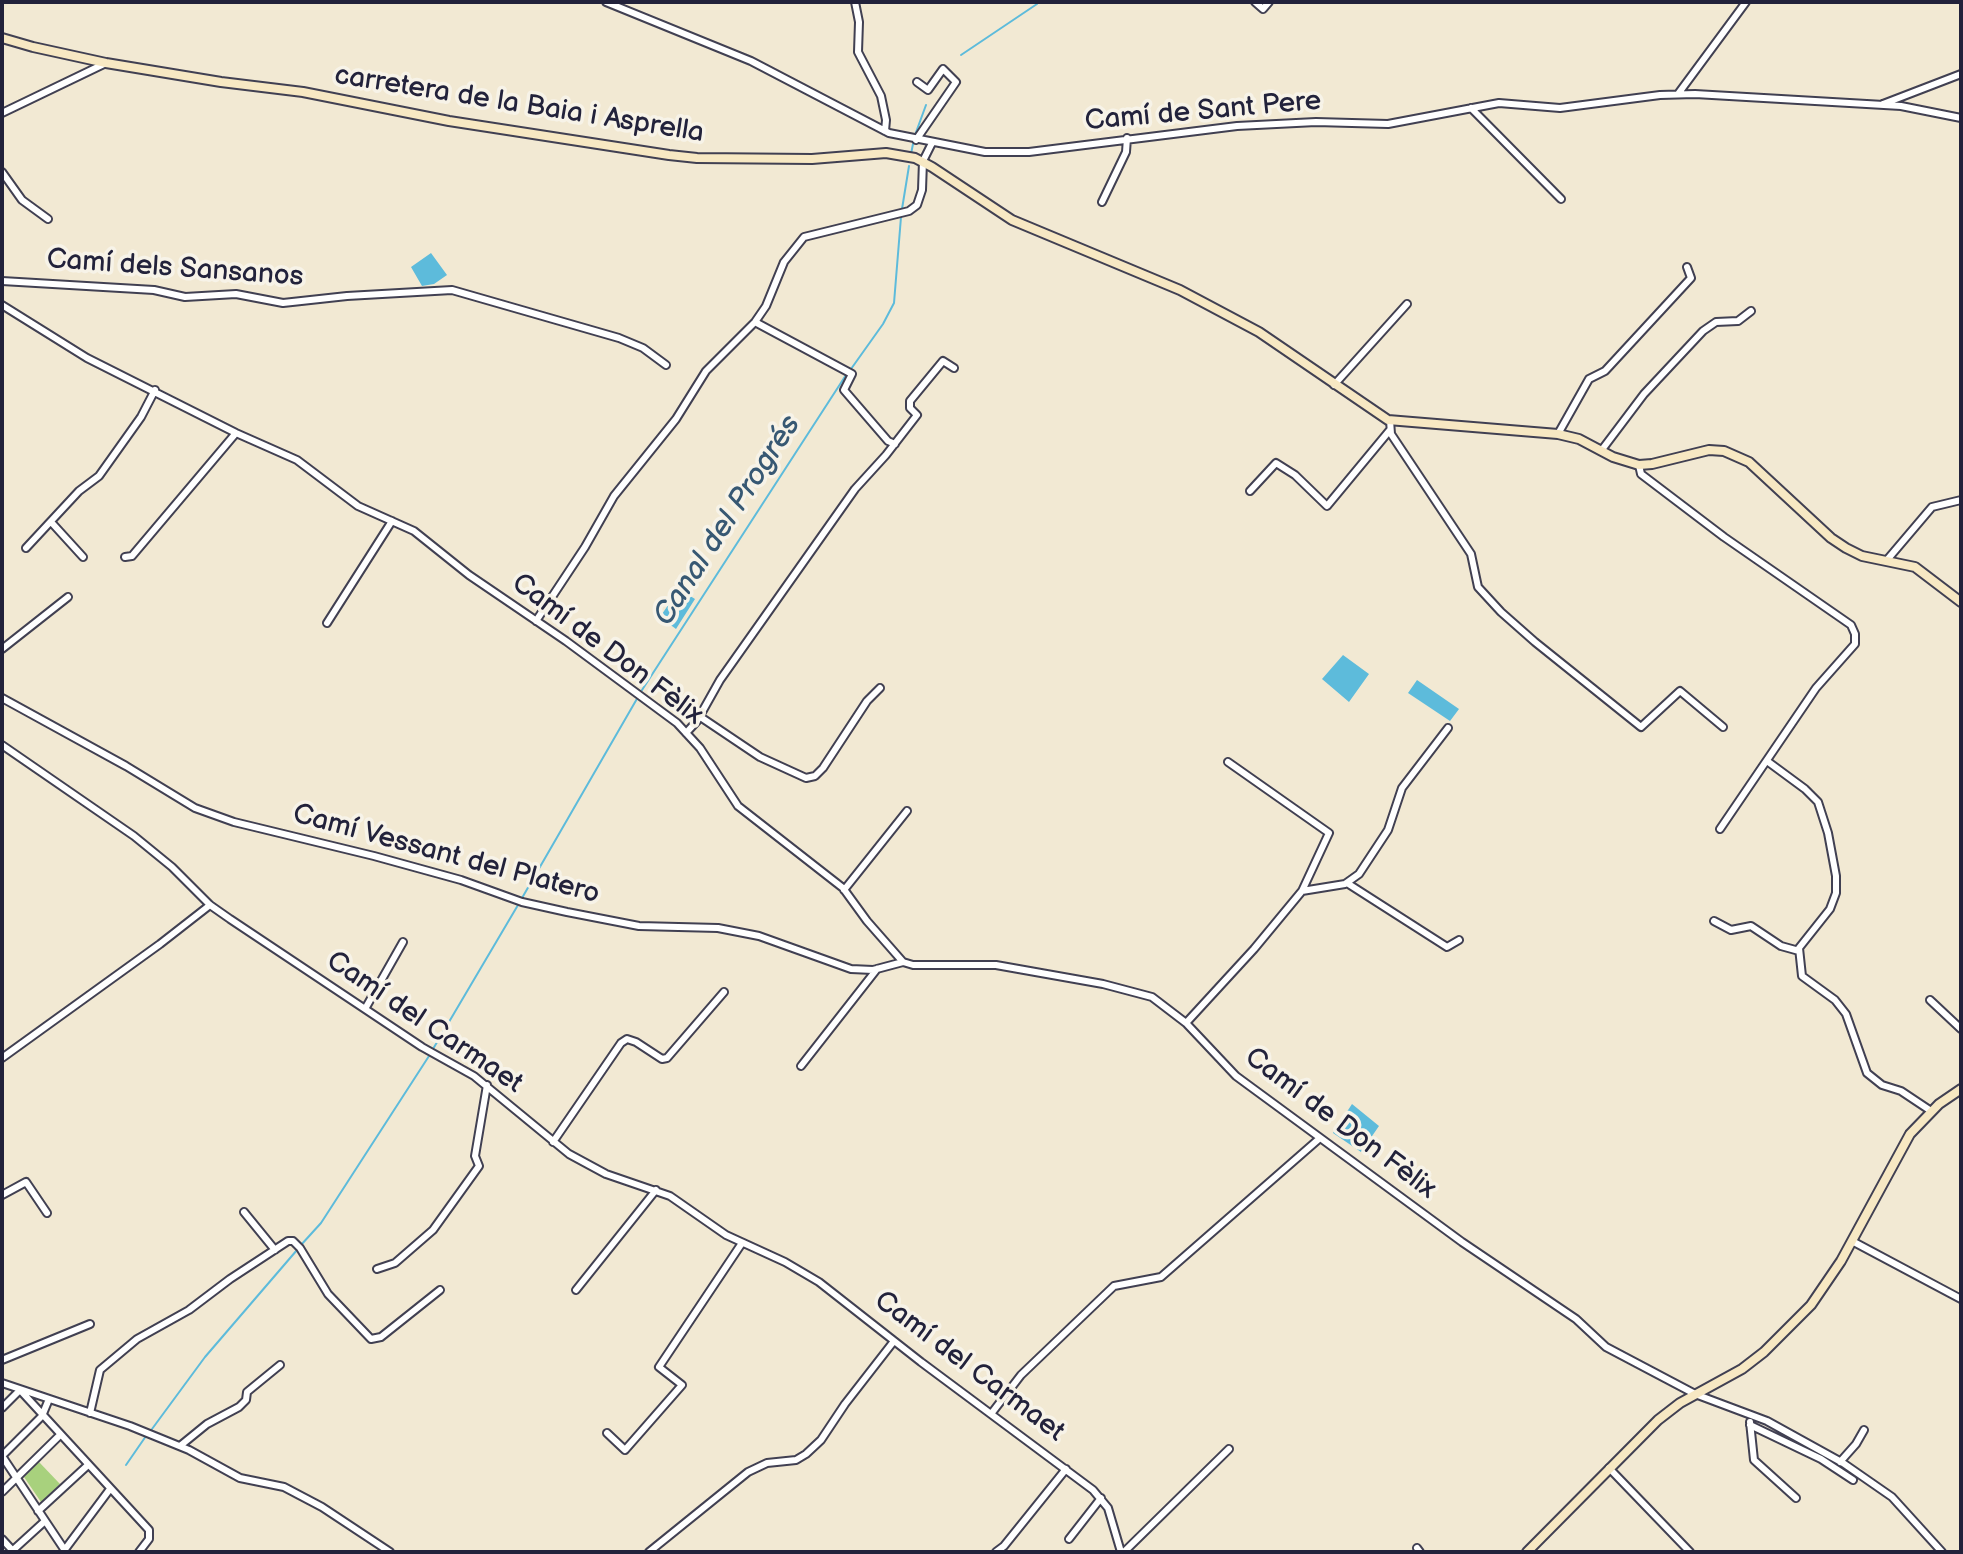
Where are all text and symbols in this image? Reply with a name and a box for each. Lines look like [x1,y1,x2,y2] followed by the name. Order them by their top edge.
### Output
[332,59,706,151] street label: carretera de la Baia i Asprella
[1083,85,1323,139] street label: Camí de Sant Pere
[46,243,304,295] street label: Camí dels Sansanos
[647,409,809,633] water label: Canal del Progrés
[505,567,709,733] street label: Camí de Don Fèlix
[289,798,603,912] street label: Camí Vessant del Platero
[319,945,529,1101] street label: Camí del Carmaet
[1238,1041,1442,1207] street label: Camí de Don Fèlix
[867,1284,1071,1450] street label: Camí del Carmaet

